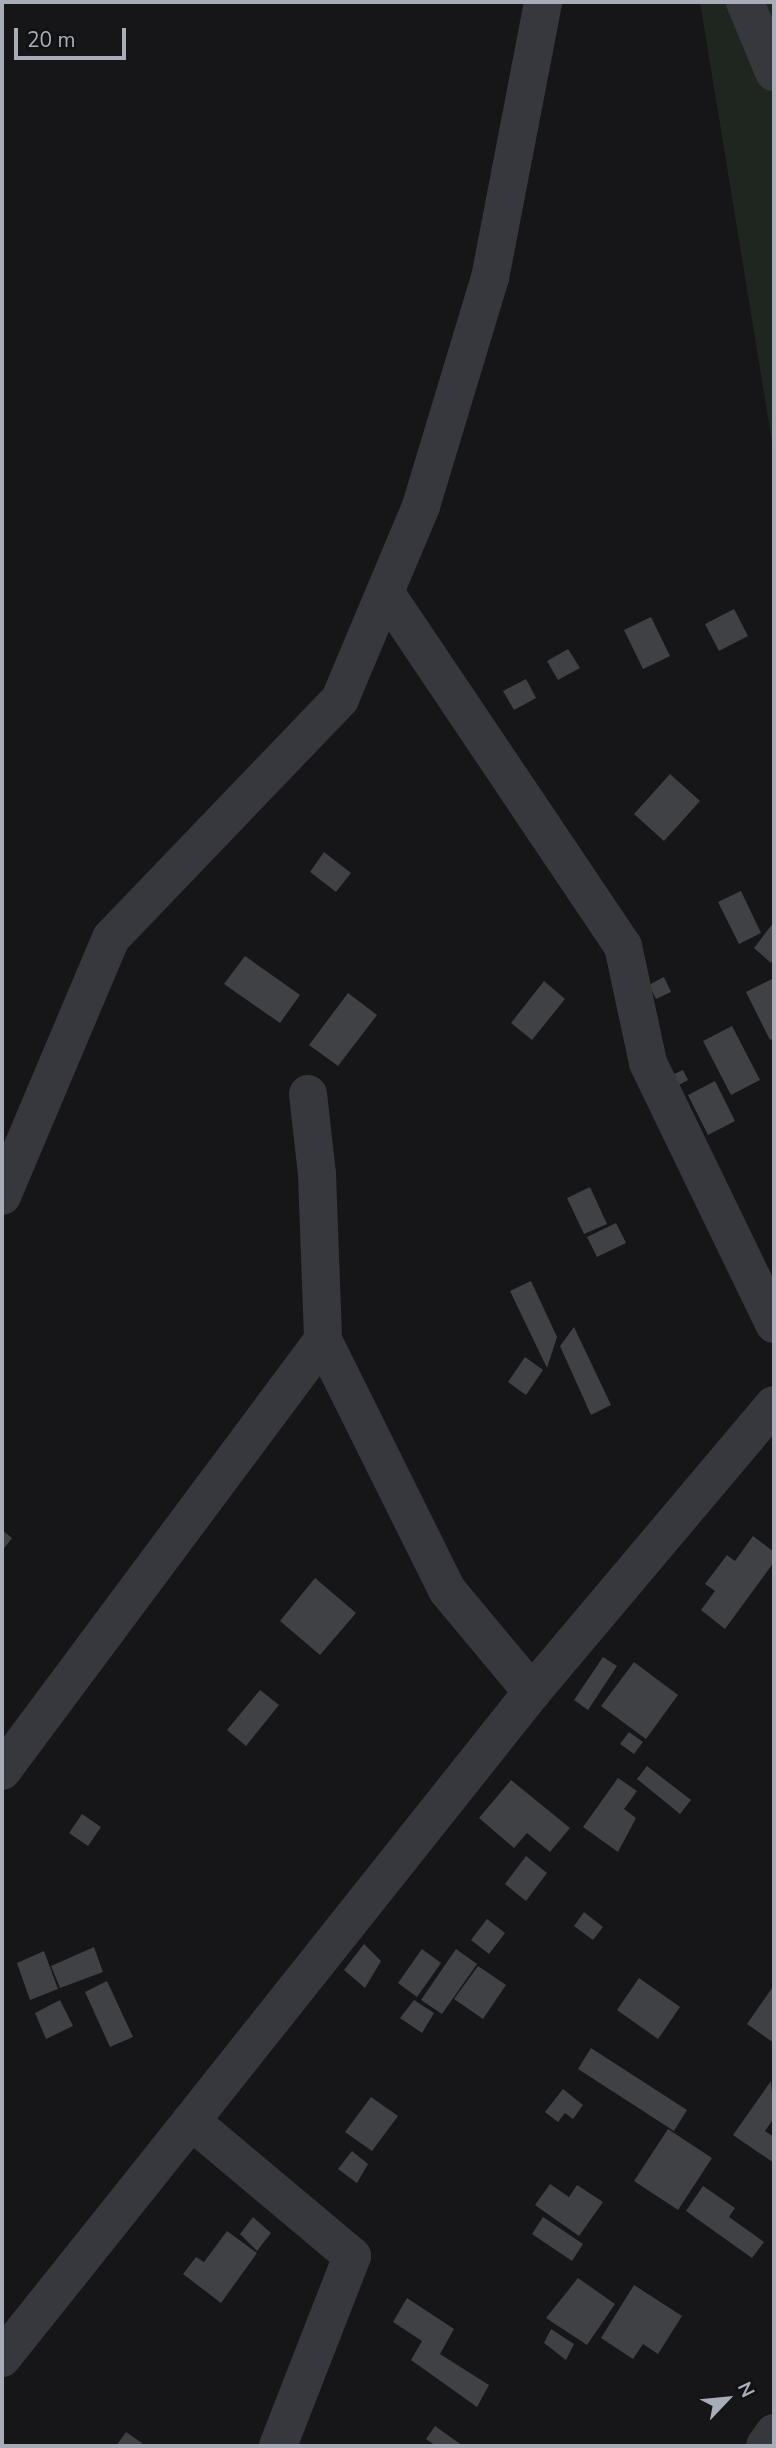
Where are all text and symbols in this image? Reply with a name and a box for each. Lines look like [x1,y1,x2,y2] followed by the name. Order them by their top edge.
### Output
[18,14,130,58] scale bar
[27,26,76,54] text: 20 m
[692,2364,762,2434] north arrow
[731,2378,761,2402] text: N

